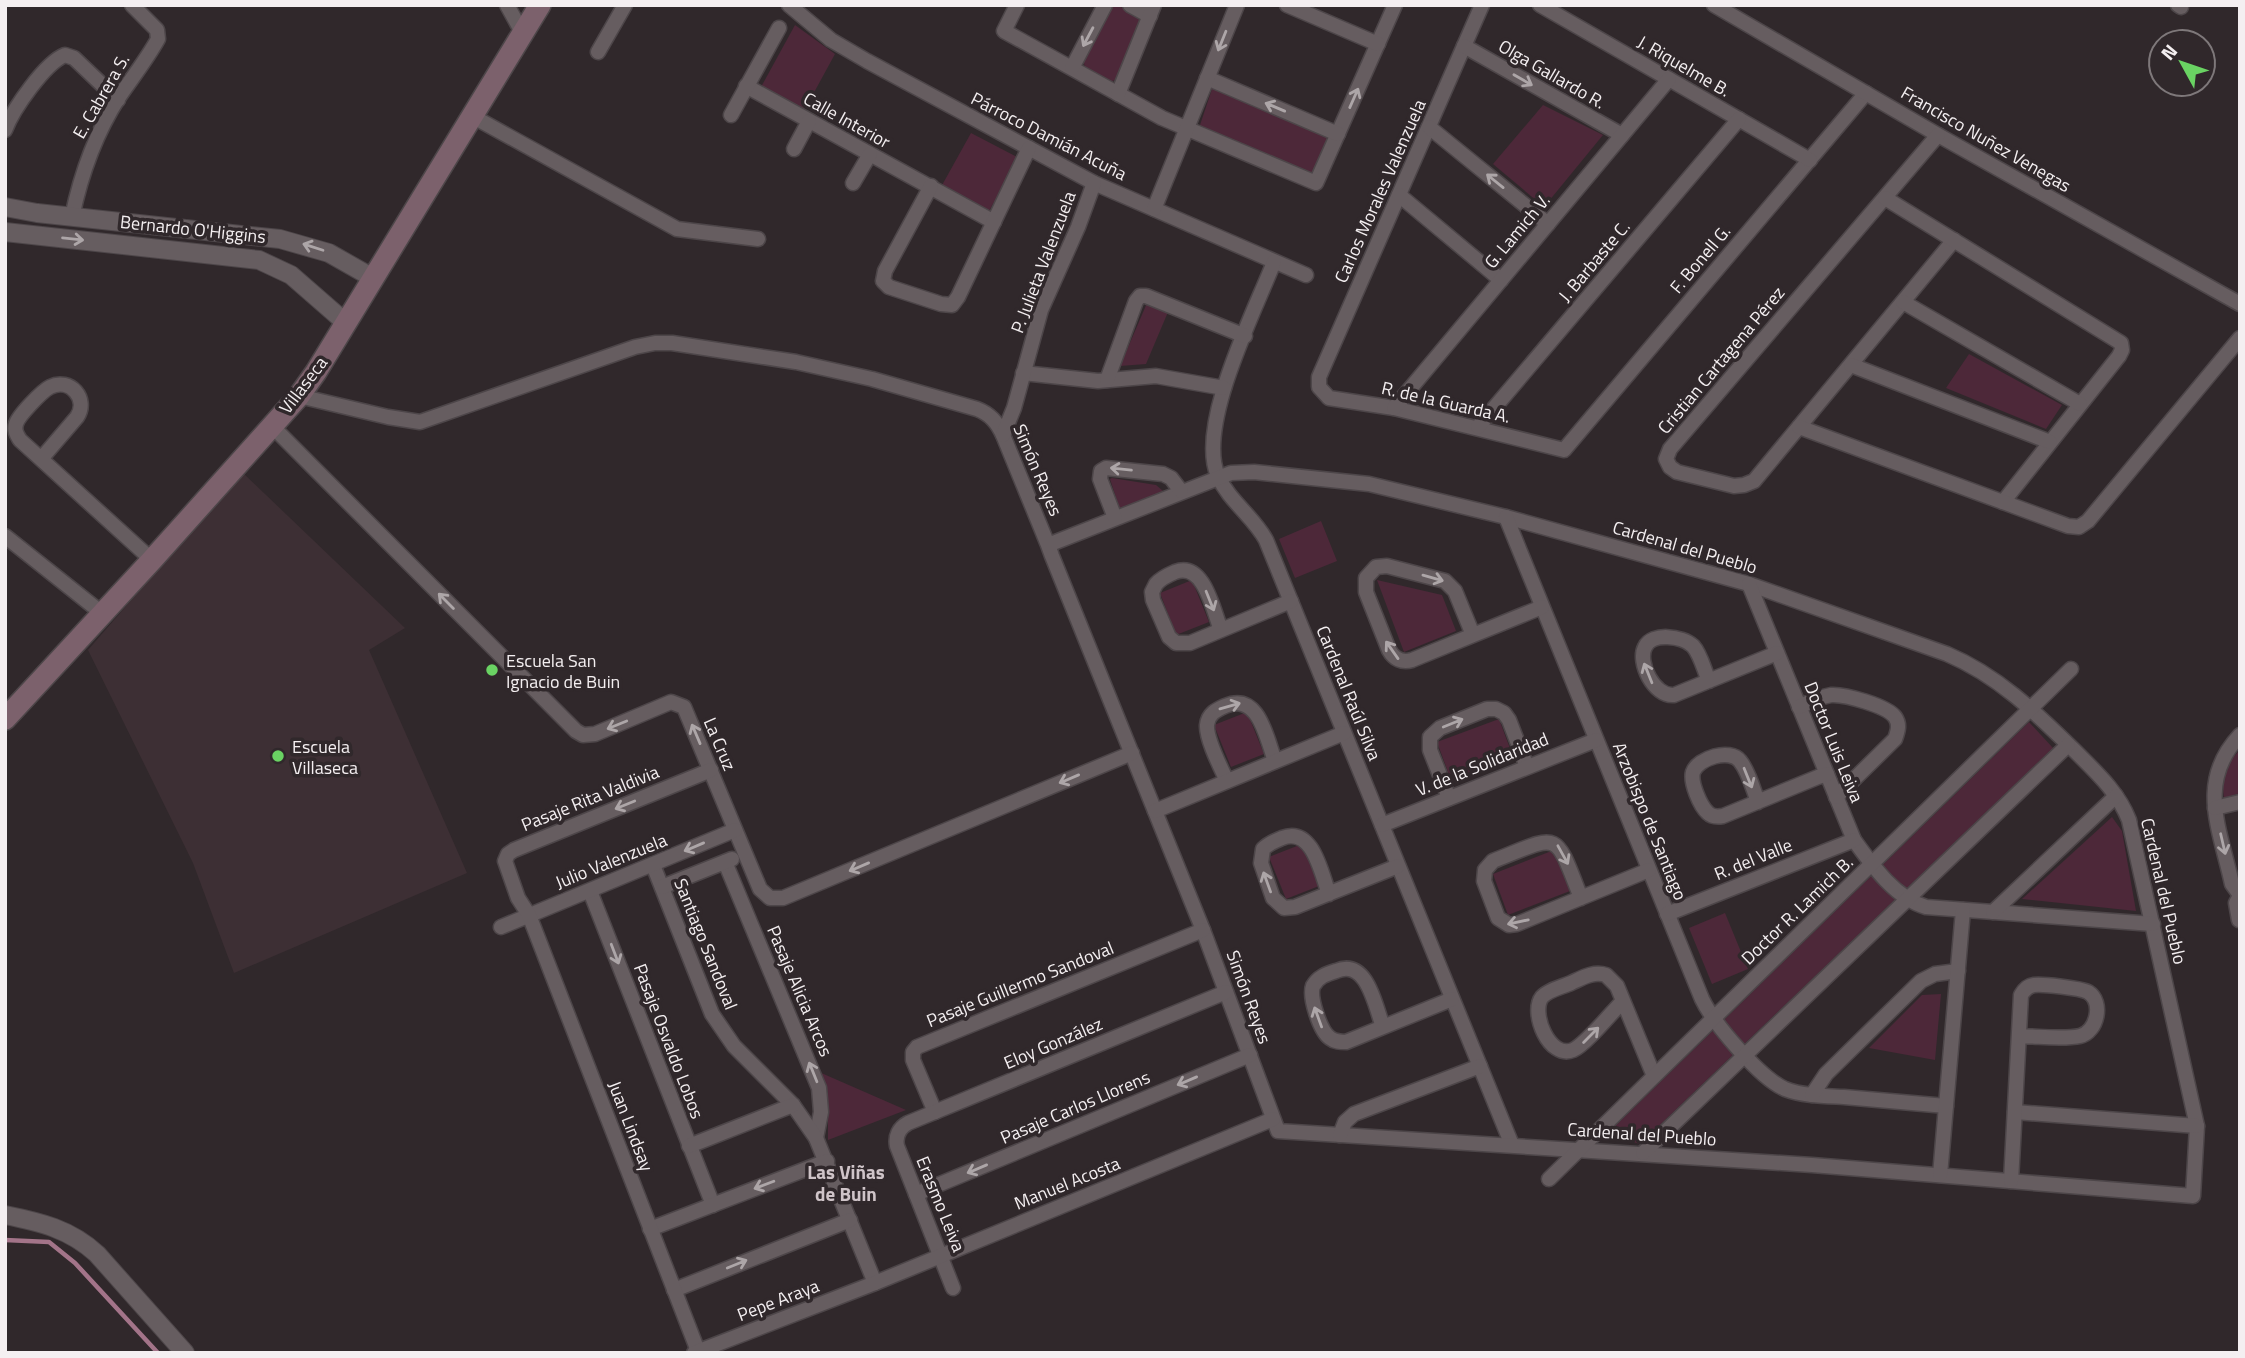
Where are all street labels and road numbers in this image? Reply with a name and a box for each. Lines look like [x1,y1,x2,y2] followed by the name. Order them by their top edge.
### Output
[1632,28,1736,104] street label: J. Riquelme B.
[1493,32,1611,116] street label: Olga Gallardo R.
[66,49,136,143] street label: E. Cabrera S.
[1896,79,2076,199] street label: Francisco Nuñez Venegas
[799,85,895,155] street label: Calle Interior
[966,85,1132,187] street label: Párroco Damián Acuña
[1327,95,1433,287] street label: Carlos Morales Valenzuela
[1003,187,1083,337] street label: P. Julieta Valenzuela
[1478,188,1556,274] street label: G. Lamich V.
[119,208,267,250] street label: Bernardo O'Higgins
[1552,214,1636,308] street label: J. Barbaste C.
[1663,219,1737,299] street label: F. Bonell G.
[1651,280,1791,440] street label: Cristian Cartagena Pérez
[272,350,334,420] street label: Villaseca
[1379,374,1513,430] street label: R. de la Guarda A.
[1006,420,1070,520] street label: Simón Reyes
[1609,513,1761,581] street label: Cardenal del Pueblo
[1310,621,1388,765] street label: Cardenal Raúl Silva
[1797,677,1871,807] street label: Doctor Luis Leiva
[697,713,743,775] street label: La Cruz
[1411,725,1553,803] street label: V. de la Solidaridad
[1606,738,1694,904] street label: Arzobispo de Santiago
[517,758,663,838] street label: Pasaje Rita Valdivia
[2134,815,2194,967] street label: Cardenal del Pueblo
[551,826,671,896] street label: Julio Valenzuela
[1710,831,1796,887] street label: R. del Valle
[1735,849,1859,971] street label: Doctor R. Lamich B.
[667,874,745,1014] street label: Santiago Sandoval
[760,921,840,1061] street label: Pasaje Alicia Arcos
[922,934,1118,1034] street label: Pasaje Guillermo Sandoval
[1220,946,1278,1048] street label: Simón Reyes
[627,960,711,1122] street label: Pasaje Osvaldo Lobos
[999,1010,1107,1076] street label: Eloy González
[996,1063,1154,1151] street label: Pasaje Carlos Llorens
[601,1077,661,1176] street label: Juan Lindsay
[1567,1115,1717,1153] street label: Cardenal del Pueblo
[1010,1149,1124,1217] street label: Manuel Acosta
[910,1152,972,1256] street label: Erasmo Leiva
[733,1272,823,1328] street label: Pepe Araya

